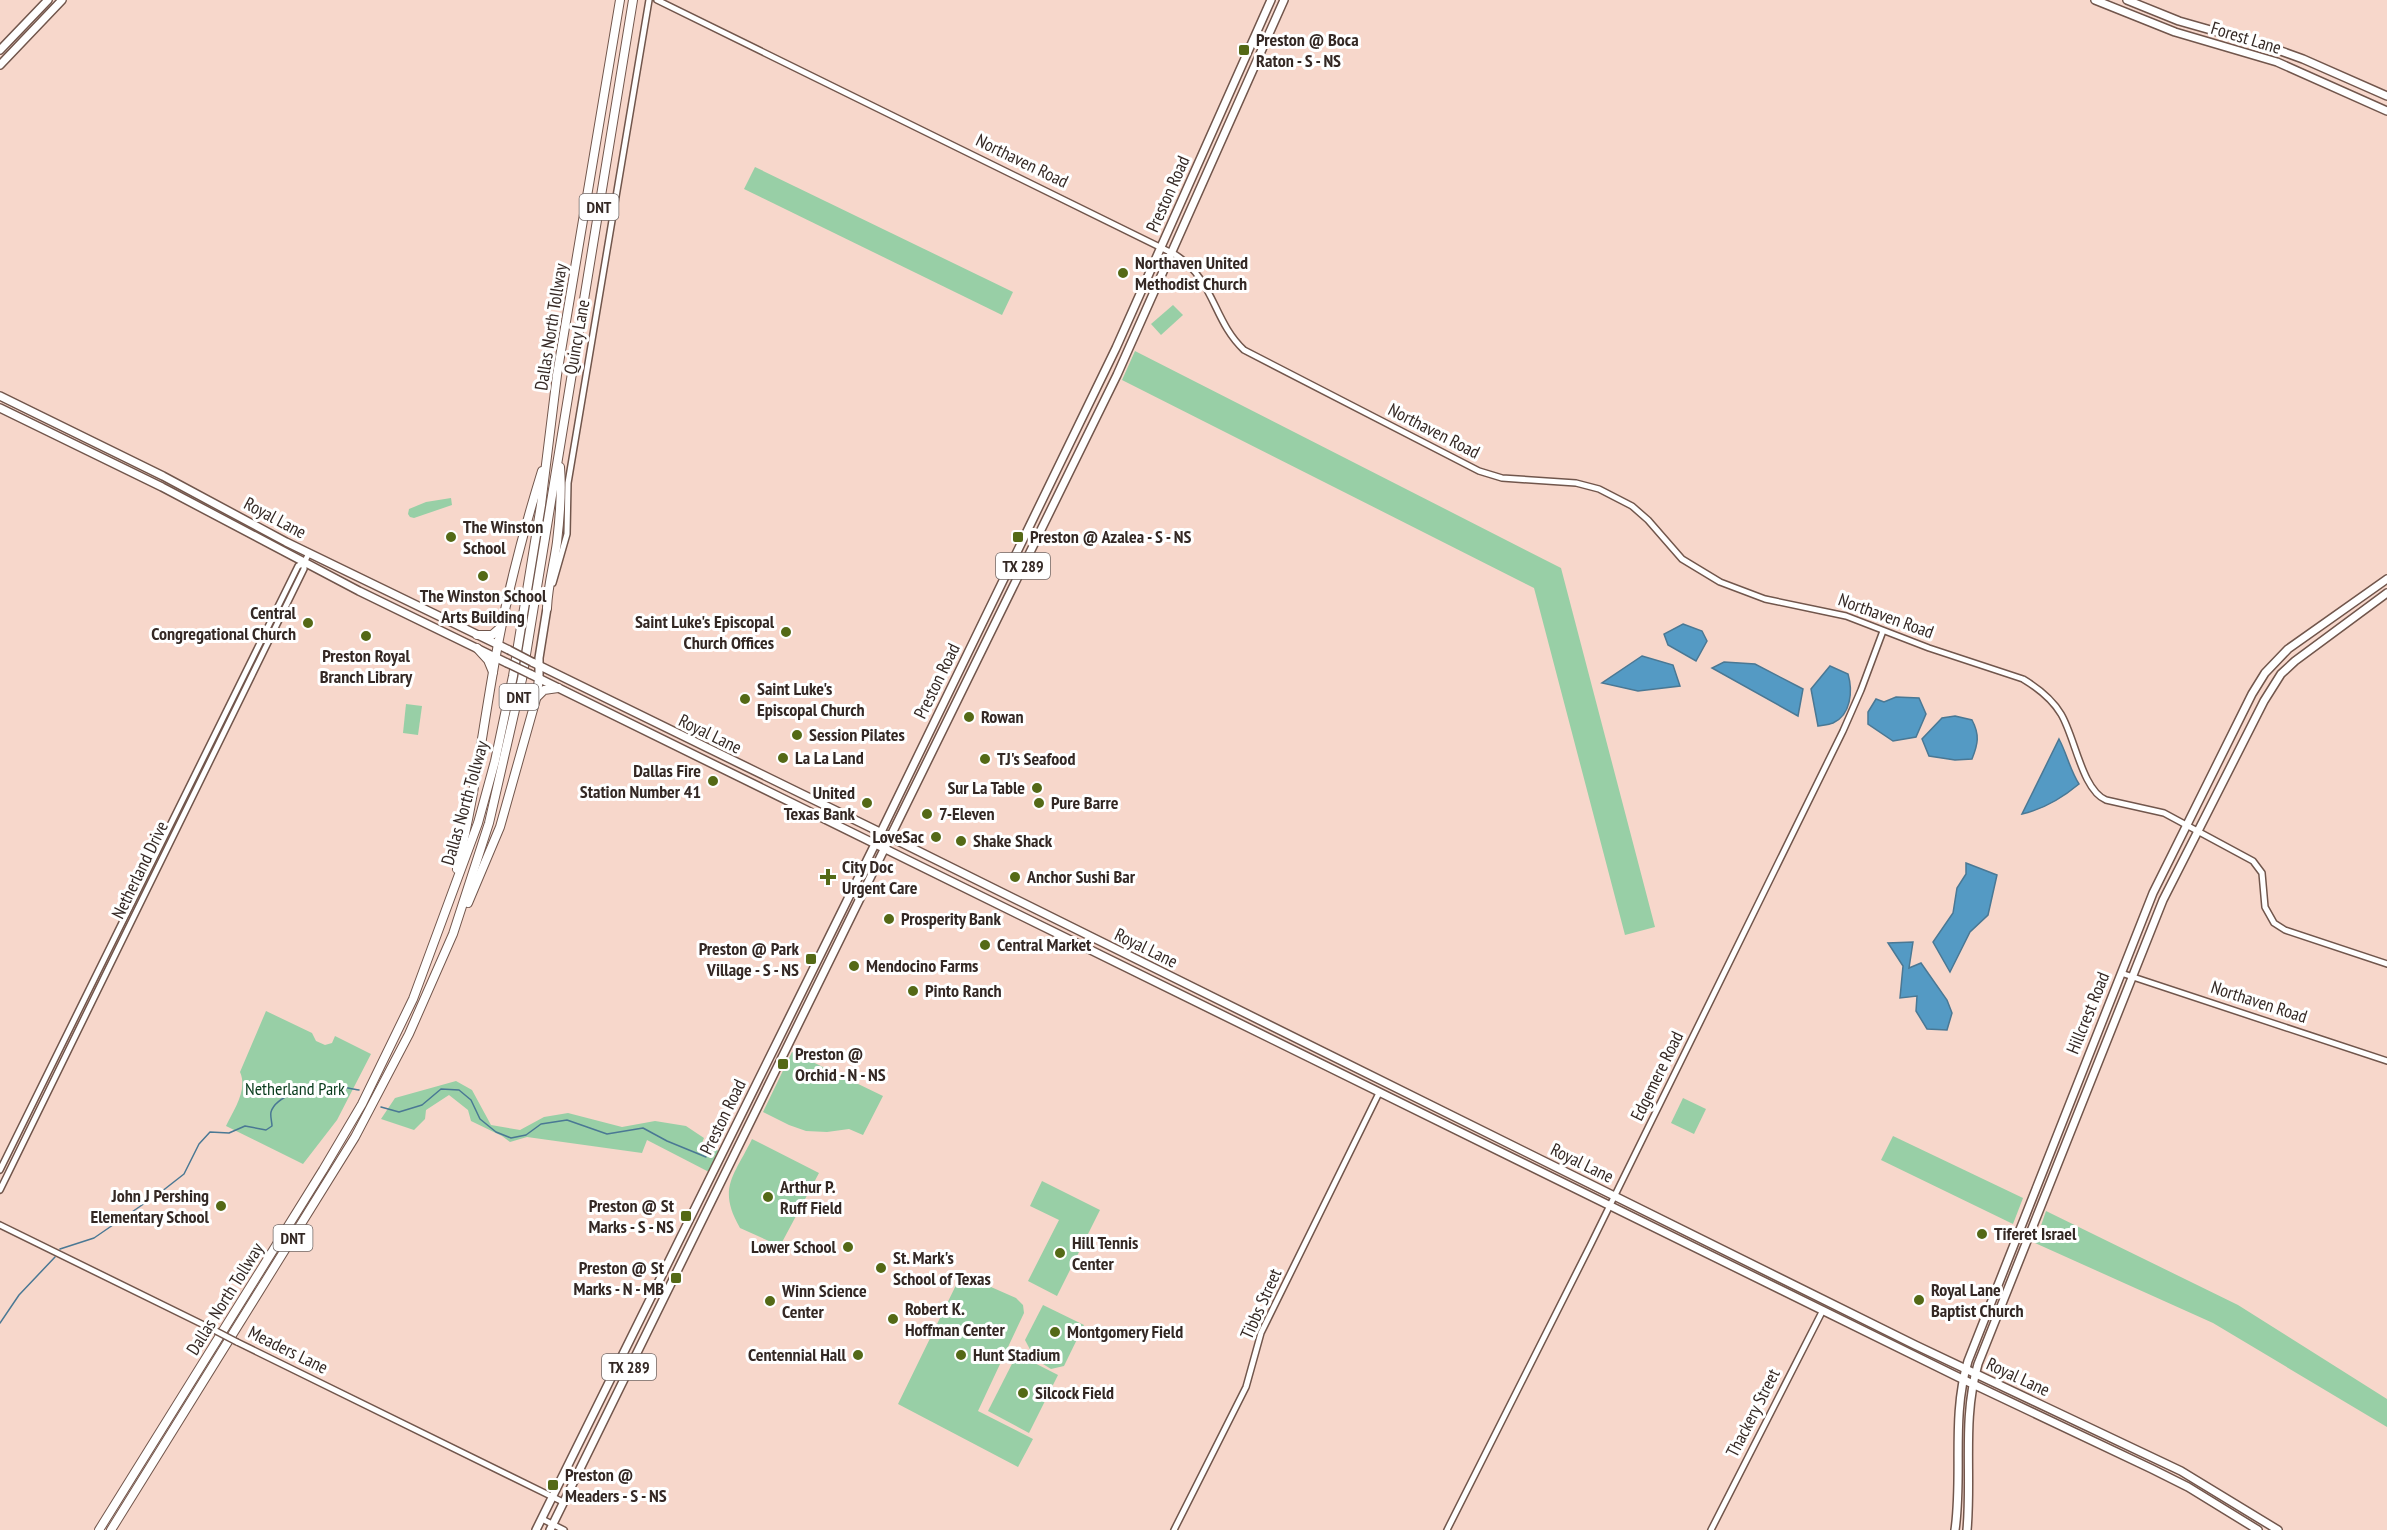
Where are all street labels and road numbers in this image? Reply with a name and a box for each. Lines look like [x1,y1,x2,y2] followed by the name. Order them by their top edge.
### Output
[2208,16,2284,59] street label: Forest Lane
[972,128,1072,193] street label: Northaven Road
[1141,152,1195,236] street label: Preston Road
[580,194,618,220] road number: DNT
[529,262,572,392] street label: Dallas North Tollway
[559,298,594,376] street label: Quincy Lane
[1385,398,1484,463] street label: Northaven Road
[240,492,310,544] street label: Royal Lane
[996,553,1050,579] road number: TX 289
[1835,588,1937,643] street label: Northaven Road
[908,639,965,722] street label: Preston Road
[500,684,538,710] road number: DNT
[675,708,745,759] street label: Royal Lane
[436,738,493,868] street label: Dallas North Tollway
[106,817,173,922] street label: Netherland Drive
[1111,922,1181,973] street label: Royal Lane
[2061,969,2114,1057] street label: Hillcrest Road
[2208,975,2310,1028] street label: Northaven Road
[1625,1027,1688,1124] street label: Edgemere Road
[694,1075,751,1158] street label: Preston Road
[1547,1137,1617,1188] street label: Royal Lane
[274,1225,312,1251] road number: DNT
[181,1238,268,1359] street label: Dallas North Tollway
[1235,1265,1286,1343] street label: Tibbs Street
[245,1320,332,1379] street label: Meaders Lane
[1983,1352,2054,1401] street label: Royal Lane
[602,1354,656,1380] road number: TX 289
[1720,1365,1785,1461] street label: Thackery Street

